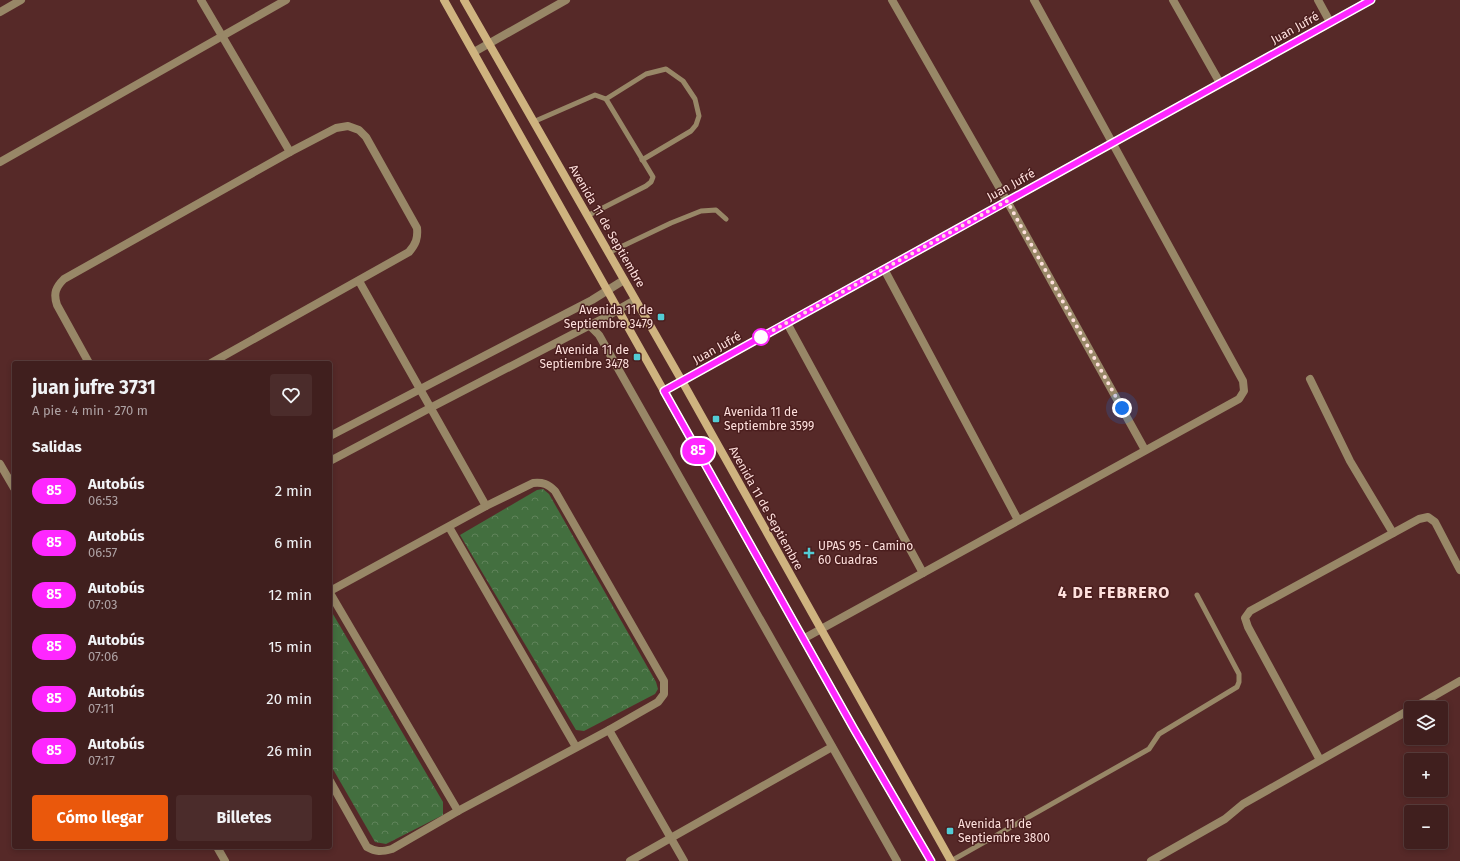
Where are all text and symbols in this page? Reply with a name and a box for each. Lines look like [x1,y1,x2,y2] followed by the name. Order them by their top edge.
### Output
[1268,9,1322,47] street label: Juan Jufré
[566,162,648,290] street label: Avenida 11 de Septiembre
[984,166,1038,204] street label: Juan Jufré
[564,303,653,331] place label: Avenida 11 de Septiembre 3479
[656,312,666,322] marker: Avenida 11 de Septiembre 3479
[752,328,770,346] unlabelled marker
[690,329,744,367] street label: Juan Jufré
[539,343,629,371] place label: Avenida 11 de Septiembre 3478
[632,352,642,362] marker: Avenida 11 de Septiembre 3478
[270,374,312,416] button: heart
[32,376,156,399] text: juan jufre 3731
[1112,398,1132,418] your location
[32,403,148,418] text: A pie · 4 min · 270 m
[724,405,814,433] place label: Avenida 11 de Septiembre 3599
[711,414,721,424] marker: Avenida 11 de Septiembre 3599
[32,438,82,456] text: Salidas
[680,438,716,464] line badge: 85
[690,442,706,459] text: 85
[726,444,806,572] street label: Avenida 11 de Septiembre
[88,475,145,493] text: Autobús
[46,482,62,499] text: 85
[275,482,312,500] text: 2 min
[88,493,118,508] text: 06:53
[88,527,145,545] text: Autobús
[46,534,62,551] text: 85
[274,534,312,552] text: 6 min
[818,539,913,567] place label: UPAS 95 - Camino 60 Cuadras
[88,545,117,560] text: 06:57
[803,547,815,559] marker: UPAS 95 - Camino 60 Cuadras
[88,579,145,597] text: Autobús
[1058,583,1170,602] district label: 4 DE FEBRERO
[46,586,62,603] text: 85
[268,586,312,604] text: 12 min
[88,597,118,612] text: 07:03
[88,631,145,649] text: Autobús
[46,638,62,655] text: 85
[268,638,312,656] text: 15 min
[88,649,118,664] text: 07:06
[88,683,145,701] text: Autobús
[46,690,62,707] text: 85
[266,690,312,708] text: 20 min
[88,701,114,716] text: 07:11
[1404,701,1448,849] map controls
[1404,701,1448,745] button: layers
[88,735,145,753] text: Autobús
[46,742,62,759] text: 85
[267,742,312,760] text: 26 min
[88,753,115,768] text: 07:17
[1404,753,1448,797] button: +
[32,795,168,841] button: Cómo llegar
[176,795,312,841] button: Billetes
[1404,805,1448,849] button: −
[958,817,1050,845] place label: Avenida 11 de Septiembre 3800
[945,826,955,836] marker: Avenida 11 de Septiembre 3800

